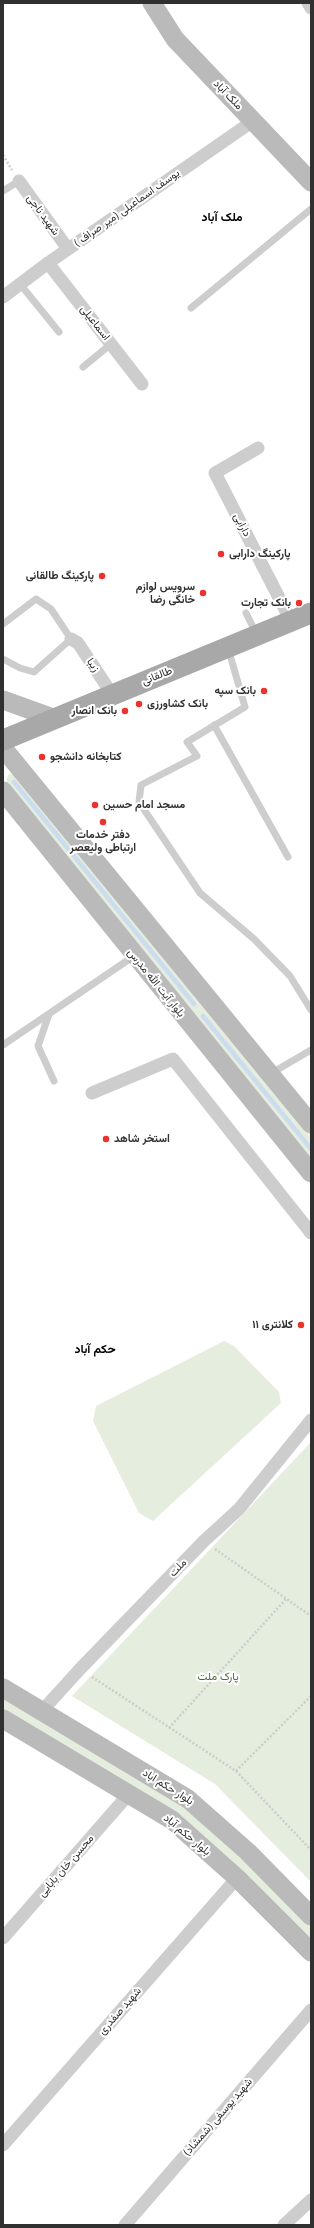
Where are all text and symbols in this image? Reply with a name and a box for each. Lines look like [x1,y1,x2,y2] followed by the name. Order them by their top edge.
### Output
[211,77,245,113] street label: ملک آباد
[72,167,182,249] street label: یوسف اسماعیلی (میر صراف )
[24,192,62,238] street label: شهید ناجی
[202,211,242,225] district label: ملک آباد
[77,303,113,343] street label: اسماعیلی
[230,511,254,539] street label: دارابی
[229,547,291,561] place label: پارکینگ دارابی
[216,549,226,559] marker: پارکینگ دارابی
[26,569,94,583] place label: پارکینگ طالقانی
[97,571,107,581] marker: پارکینگ طالقانی
[136,580,195,606] place label: سرویس لوازم خانگی رضا
[198,588,208,598] marker: سرویس لوازم خانگی رضا
[241,596,291,610] place label: بانک تجارت
[294,598,304,608] marker: بانک تجارت
[84,656,102,674] street label: زیبا
[140,664,174,688] street label: طالقانی
[214,684,256,698] place label: بانک سپه
[259,686,269,696] marker: بانک سپه
[147,697,208,711] place label: بانک کشاورزی
[134,699,144,709] marker: بانک کشاورزی
[71,704,117,718] place label: بانک انصار
[120,706,130,716] marker: بانک انصار
[50,750,121,764] place label: کتابخانه دانشجو
[37,752,47,762] marker: کتابخانه دانشجو
[103,798,185,812] place label: مسجد امام حسین
[90,800,100,810] marker: مسجد امام حسین
[98,817,108,827] marker: دفتر خدمات ارتباطی ولیعصر
[70,828,136,854] place label: دفتر خدمات ارتباطی ولیعصر
[124,946,188,1020] street label: بلوار آیت الله مدرس
[114,1132,170,1146] place label: استخر شاهد
[101,1134,111,1144] marker: استخر شاهد
[252,1318,293,1332] place label: کلانتری ۱۱
[296,1320,306,1330] marker: کلانتری ۱۱
[74,1343,116,1357] district label: حکم آباد
[166,1556,190,1580] street label: ملت
[197,1670,239,1684] park label: پارک ملت
[140,1766,196,1808] street label: بلوار حکم اباد
[161,1811,213,1859] street label: بلوار حکم آباد
[35,1832,97,1900] street label: محسن خان بابایی
[96,1984,144,2038] street label: شهید صفدری
[181,2075,255,2159] street label: شهید یوسفی (شمشاد)

